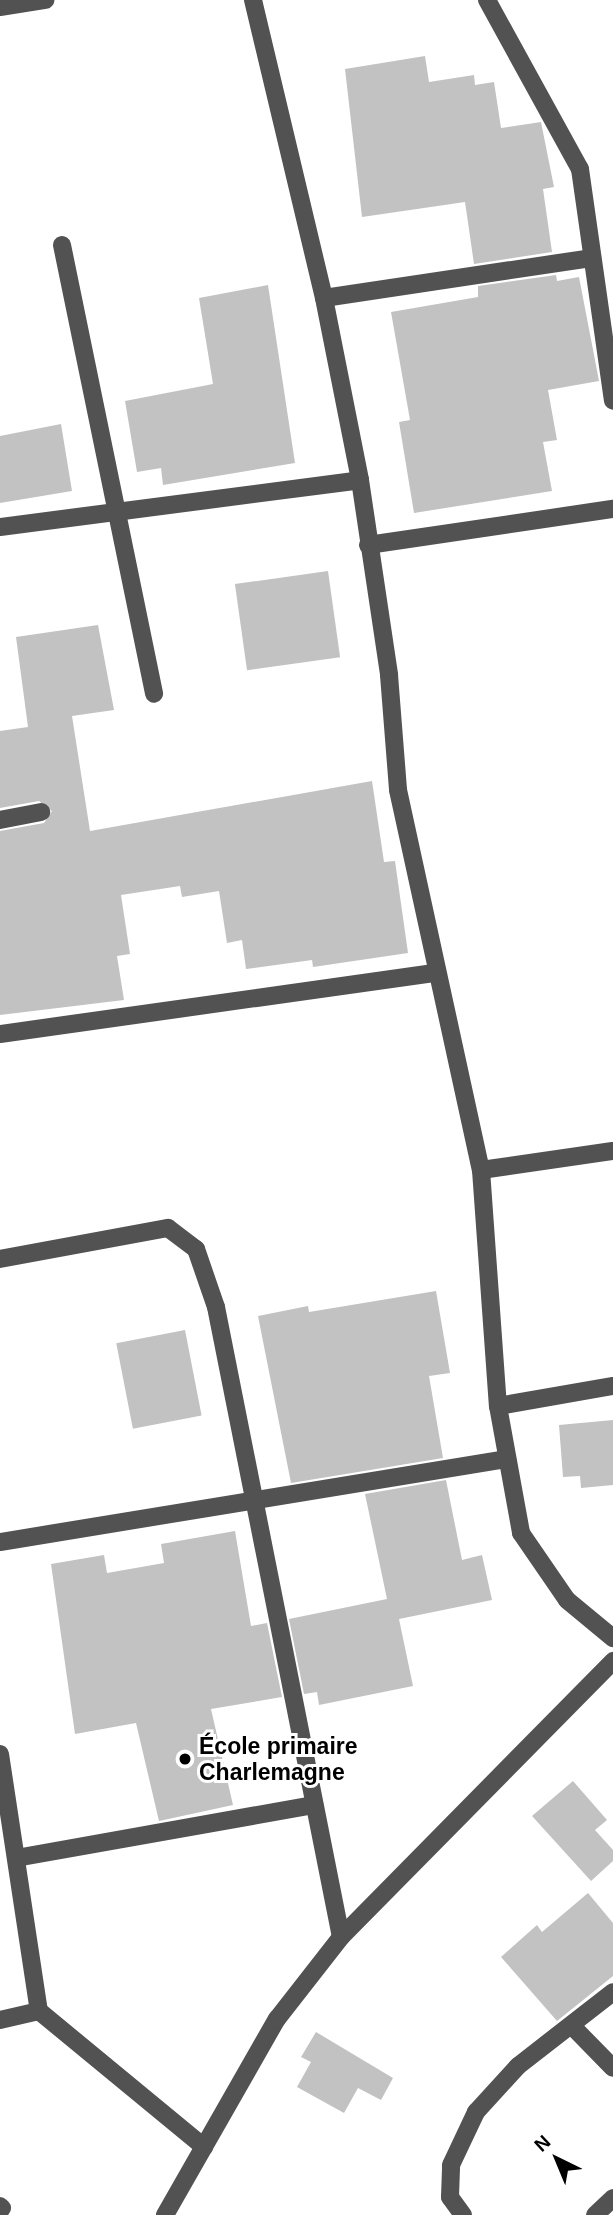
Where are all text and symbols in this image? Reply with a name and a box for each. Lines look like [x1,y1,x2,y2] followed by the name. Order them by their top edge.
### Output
[199,1732,358,1786] place label: École primaire Charlemagne
[177,1751,193,1767] marker: École primaire Charlemagne
[522,2124,592,2194] north arrow
[530,2131,555,2156] text: N

